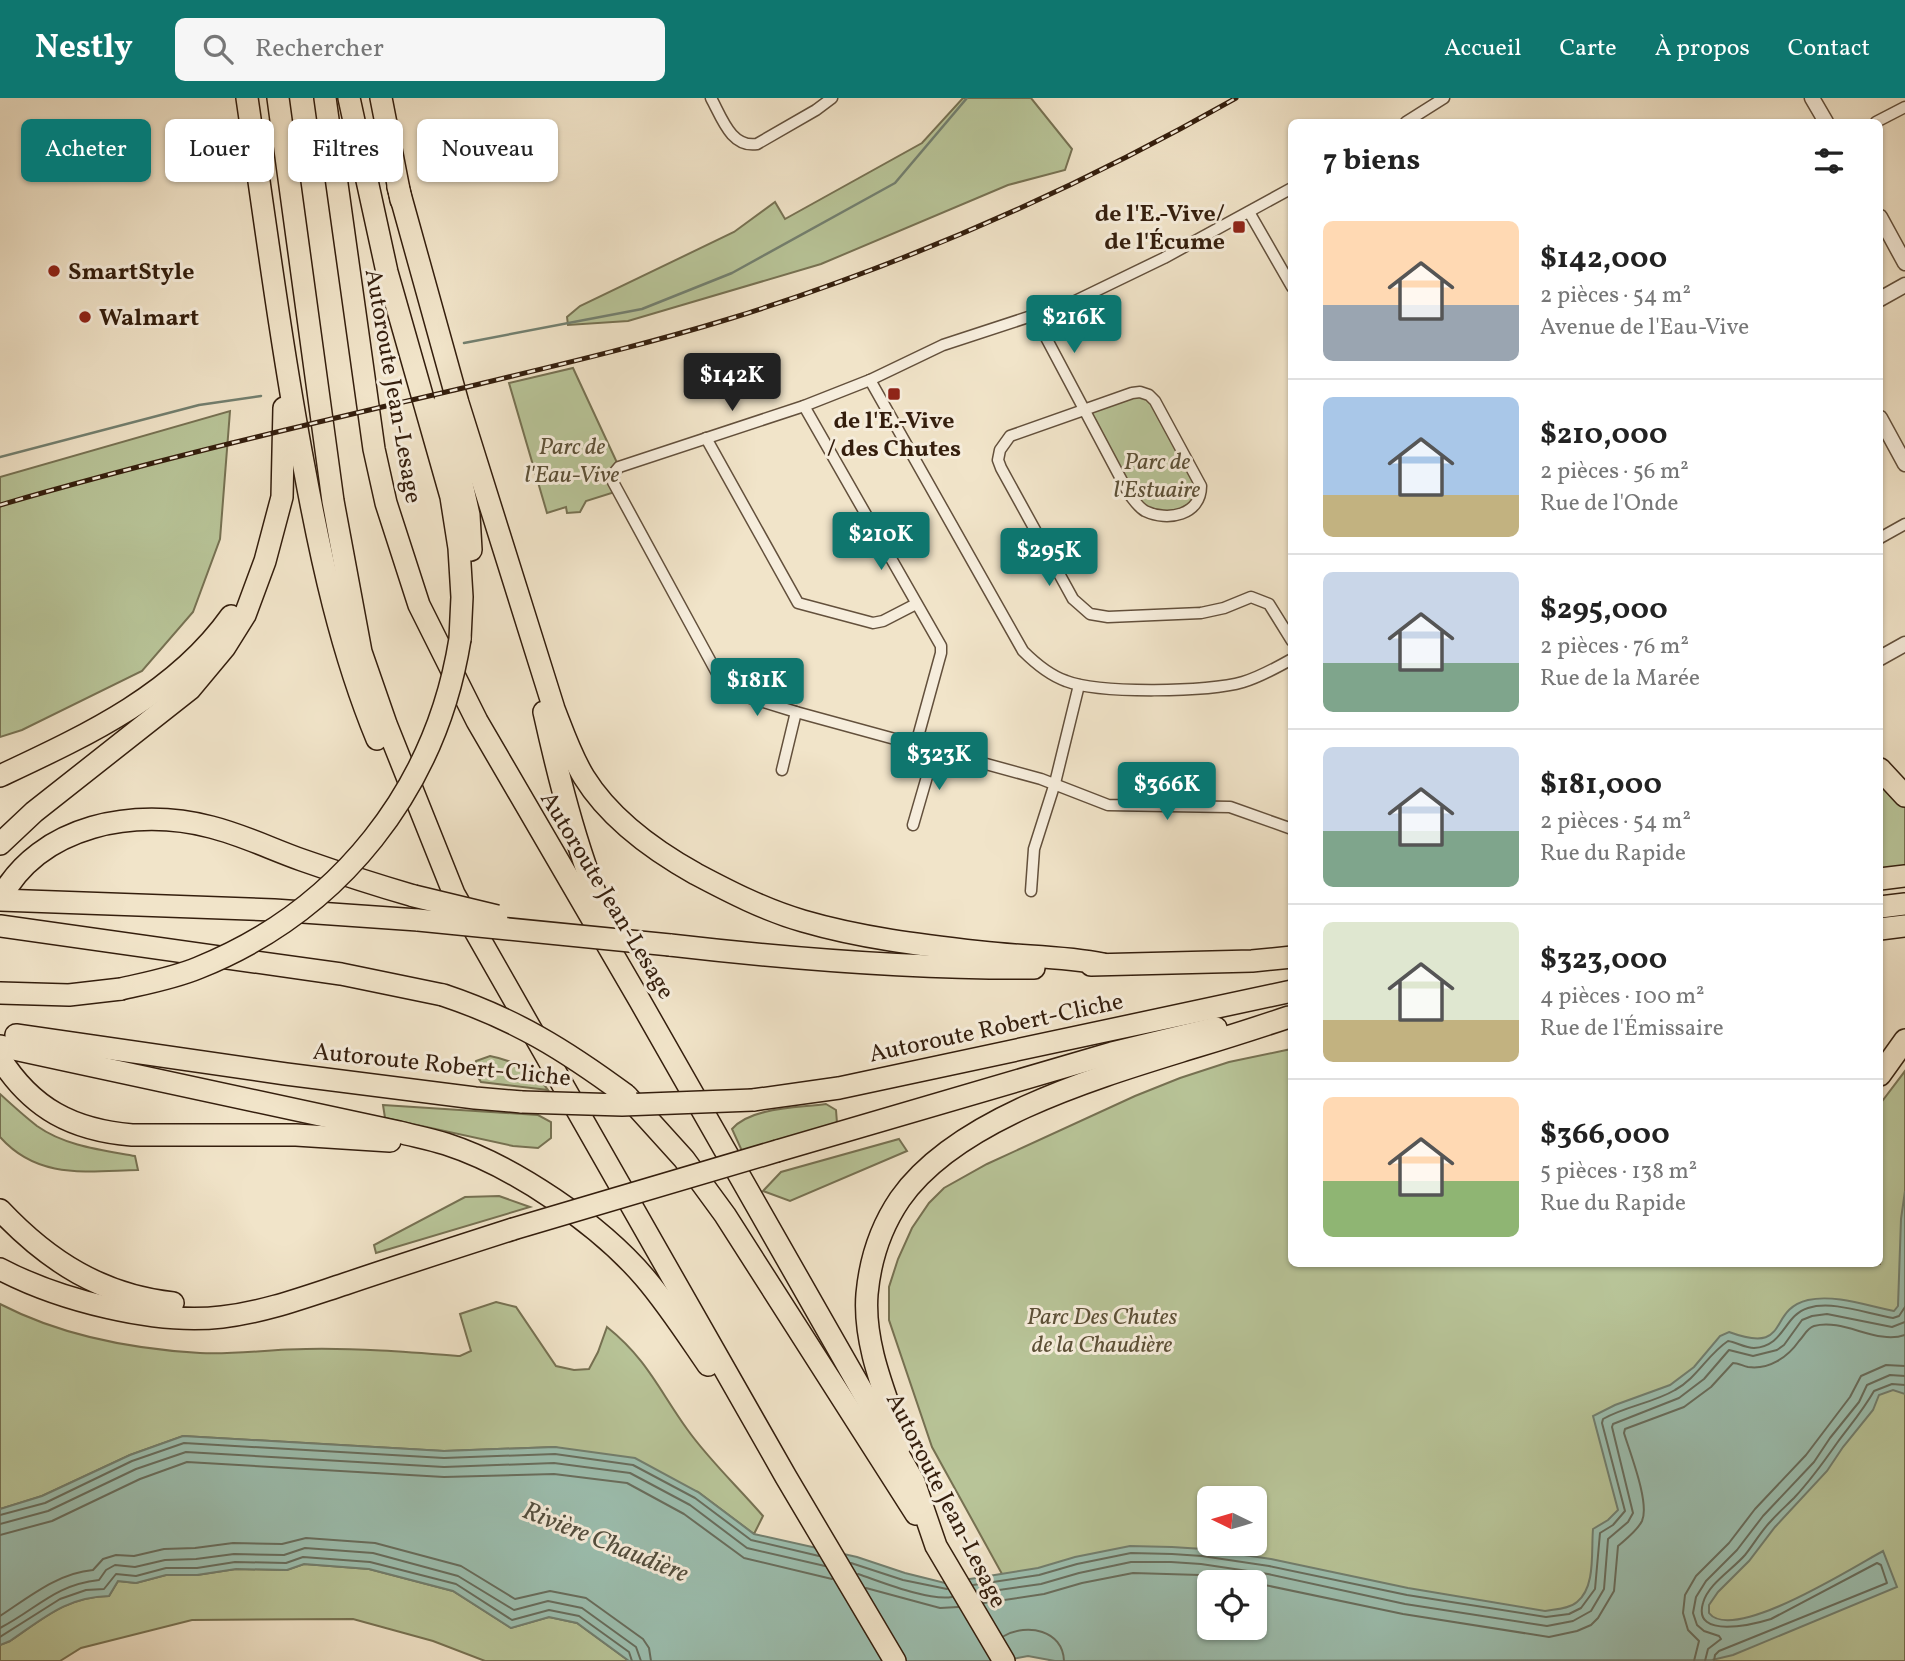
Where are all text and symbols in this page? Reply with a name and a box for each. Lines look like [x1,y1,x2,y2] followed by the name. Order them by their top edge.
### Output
[175,18,665,81] search box
[35,26,133,72] text: Nestly
[199,30,237,68] icon: search
[255,31,384,67] text: Rechercher
[1444,32,1521,66] text: Accueil
[1559,32,1617,66] text: Carte
[1655,32,1750,66] text: À propos
[1788,32,1870,66] text: Contact
[21,119,151,182] chip: Acheter
[165,119,274,182] chip: Louer
[288,119,403,182] chip: Filtres
[417,119,558,182] chip: Nouveau
[1323,140,1420,182] text: 7 biens
[1810,142,1848,180] icon: filters
[1095,198,1225,260] place label: de l'E.-Vive/ de l'Écume
[1231,219,1247,235] marker: de l'E.-Vive/ de l'Écume
[1540,238,1667,280] text: $142,000
[1379,249,1463,333] icon: home
[68,256,194,290] place label: SmartStyle
[46,263,62,279] marker: SmartStyle
[355,267,429,506] street label: Autoroute Jean-Lesage
[1540,280,1691,312] text: 2 pièces · 54 m²
[1025,296,1123,355] pin: $216K
[99,302,199,336] place label: Walmart
[1042,302,1106,334] text: $216K
[77,309,93,325] marker: Walmart
[1540,312,1749,344] text: Avenue de l'Eau-Vive
[683,354,781,413] pin: $142K
[700,360,764,392] text: $142K
[886,386,902,402] marker: de l'E.-Vive / des Chutes
[827,405,961,467] place label: de l'E.-Vive / des Chutes
[1540,414,1668,456] text: $210,000
[1379,425,1463,509] icon: home
[525,431,620,493] park label: Parc de l'Eau-Vive
[1114,446,1201,508] park label: Parc de l'Estuaire
[1540,456,1689,488] text: 2 pièces · 56 m²
[1540,488,1678,520] text: Rue de l'Onde
[832,512,930,572] pin: $210K
[849,519,913,551] text: $210K
[1000,528,1098,588] pin: $295K
[1017,535,1082,567] text: $295K
[1540,589,1668,631] text: $295,000
[1379,600,1463,684] icon: home
[1540,631,1689,663] text: 2 pièces · 76 m²
[708,658,806,718] pin: $181K
[1540,663,1700,695] text: Rue de la Marée
[727,665,787,697] text: $181K
[890,732,988,792] pin: $323K
[907,739,971,771] text: $323K
[1118,762,1216,822] pin: $366K
[1540,764,1662,806] text: $181,000
[1134,769,1200,801] text: $366K
[1379,775,1463,859] icon: home
[531,786,682,1006] street label: Autoroute Jean-Lesage
[1540,806,1691,838] text: 2 pièces · 54 m²
[1540,838,1686,870] text: Rue du Rapide
[1540,939,1667,981] text: $323,000
[1379,950,1463,1034] icon: home
[1540,981,1705,1013] text: 4 pièces · 100 m²
[866,985,1127,1073] street label: Autoroute Robert-Cliche
[1540,1013,1724,1045] text: Rue de l'Émissaire
[311,1036,572,1096] street label: Autoroute Robert-Cliche
[1540,1114,1670,1156] text: $366,000
[1379,1125,1463,1209] icon: home
[1540,1156,1697,1188] text: 5 pièces · 138 m²
[1540,1188,1686,1220] text: Rue du Rapide
[1027,1301,1177,1363] park label: Parc Des Chutes de la Chaudière
[876,1388,1014,1614] street label: Autoroute Jean-Lesage
[1197,1486,1267,1556] north arrow
[1197,1486,1267,1640] map controls
[517,1493,694,1593] water label: Rivière Chaudière
[1197,1570,1267,1640] button: locate

